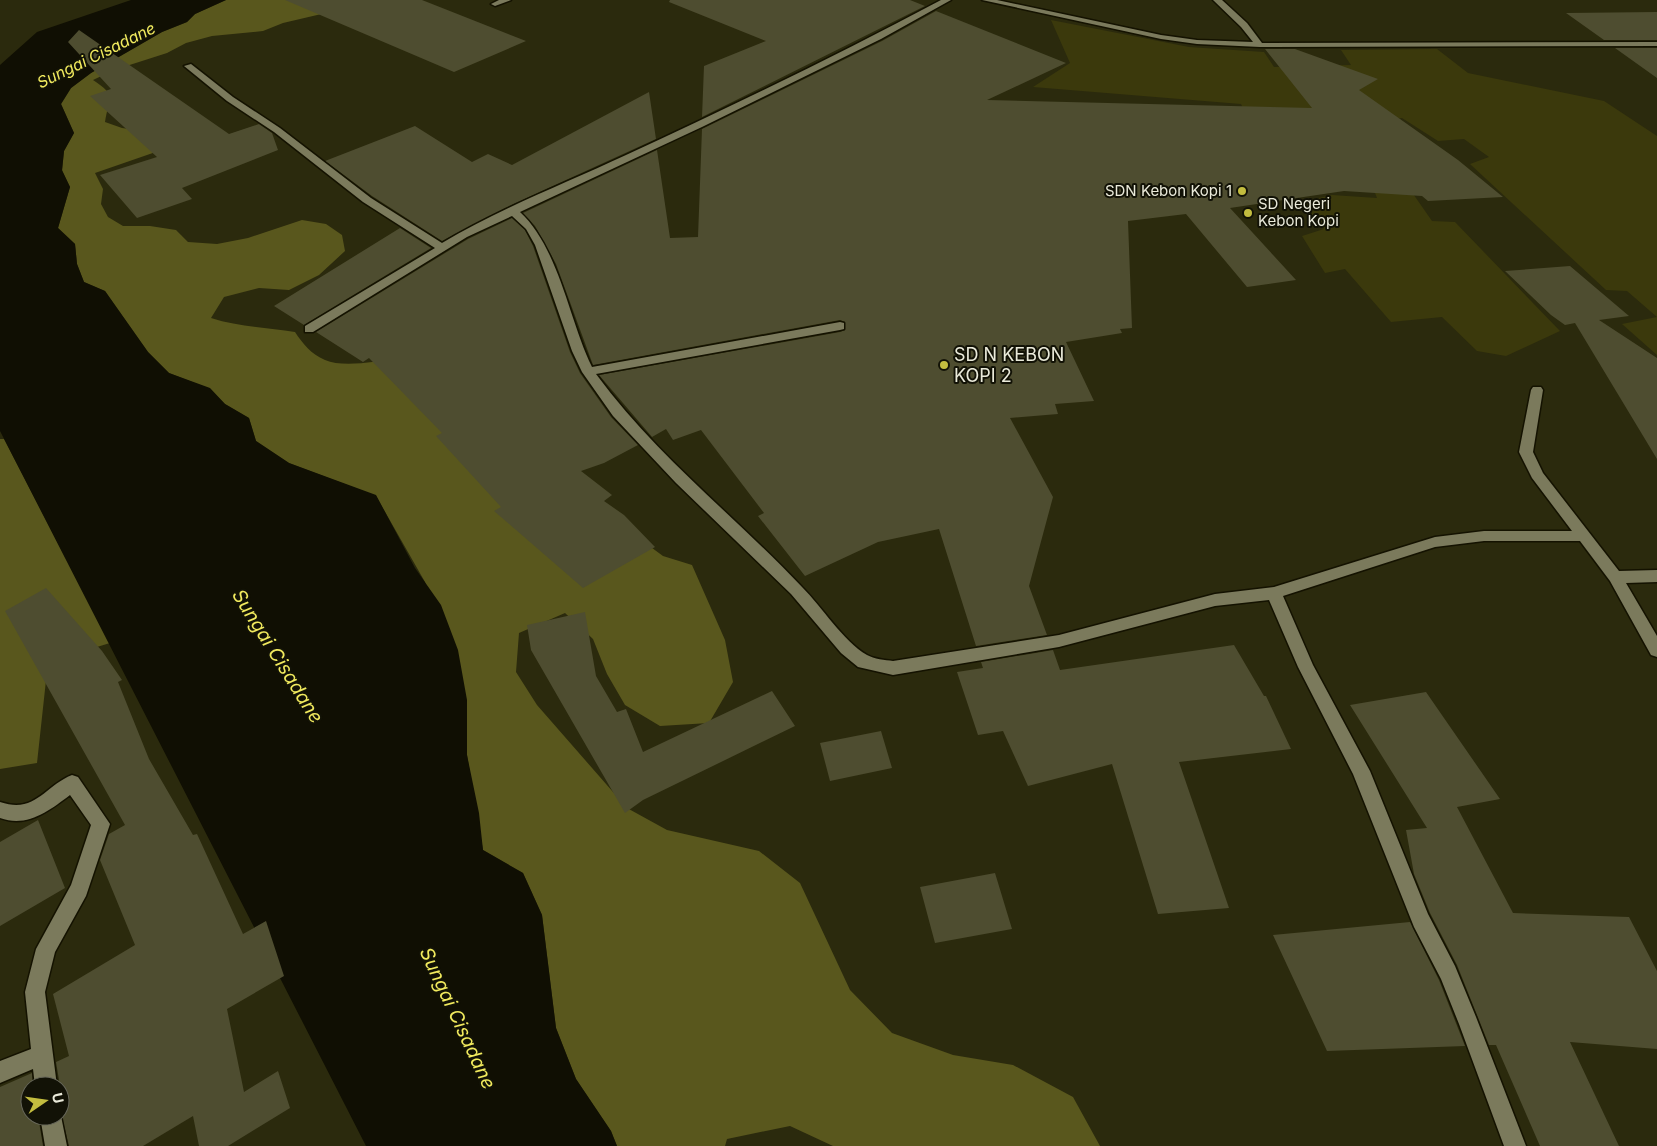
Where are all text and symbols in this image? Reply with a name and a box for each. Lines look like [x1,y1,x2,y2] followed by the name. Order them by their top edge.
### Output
[34,18,158,92] water label: Sungai Cisadane
[1105,181,1232,200] place label: SDN Kebon Kopi 1
[1236,185,1248,197] marker: SDN Kebon Kopi 1
[1258,194,1339,230] place label: SD Negeri Kebon Kopi
[1242,207,1254,219] marker: SD Negeri Kebon Kopi
[954,344,1064,386] place label: SD N KEBON KOPI 2
[938,359,950,371] marker: SD N KEBON KOPI 2
[227,585,328,727] water label: Sungai Cisadane
[415,944,500,1093] water label: Sungai Cisadane
[20,1076,70,1126] north arrow
[49,1091,68,1105] text: U

